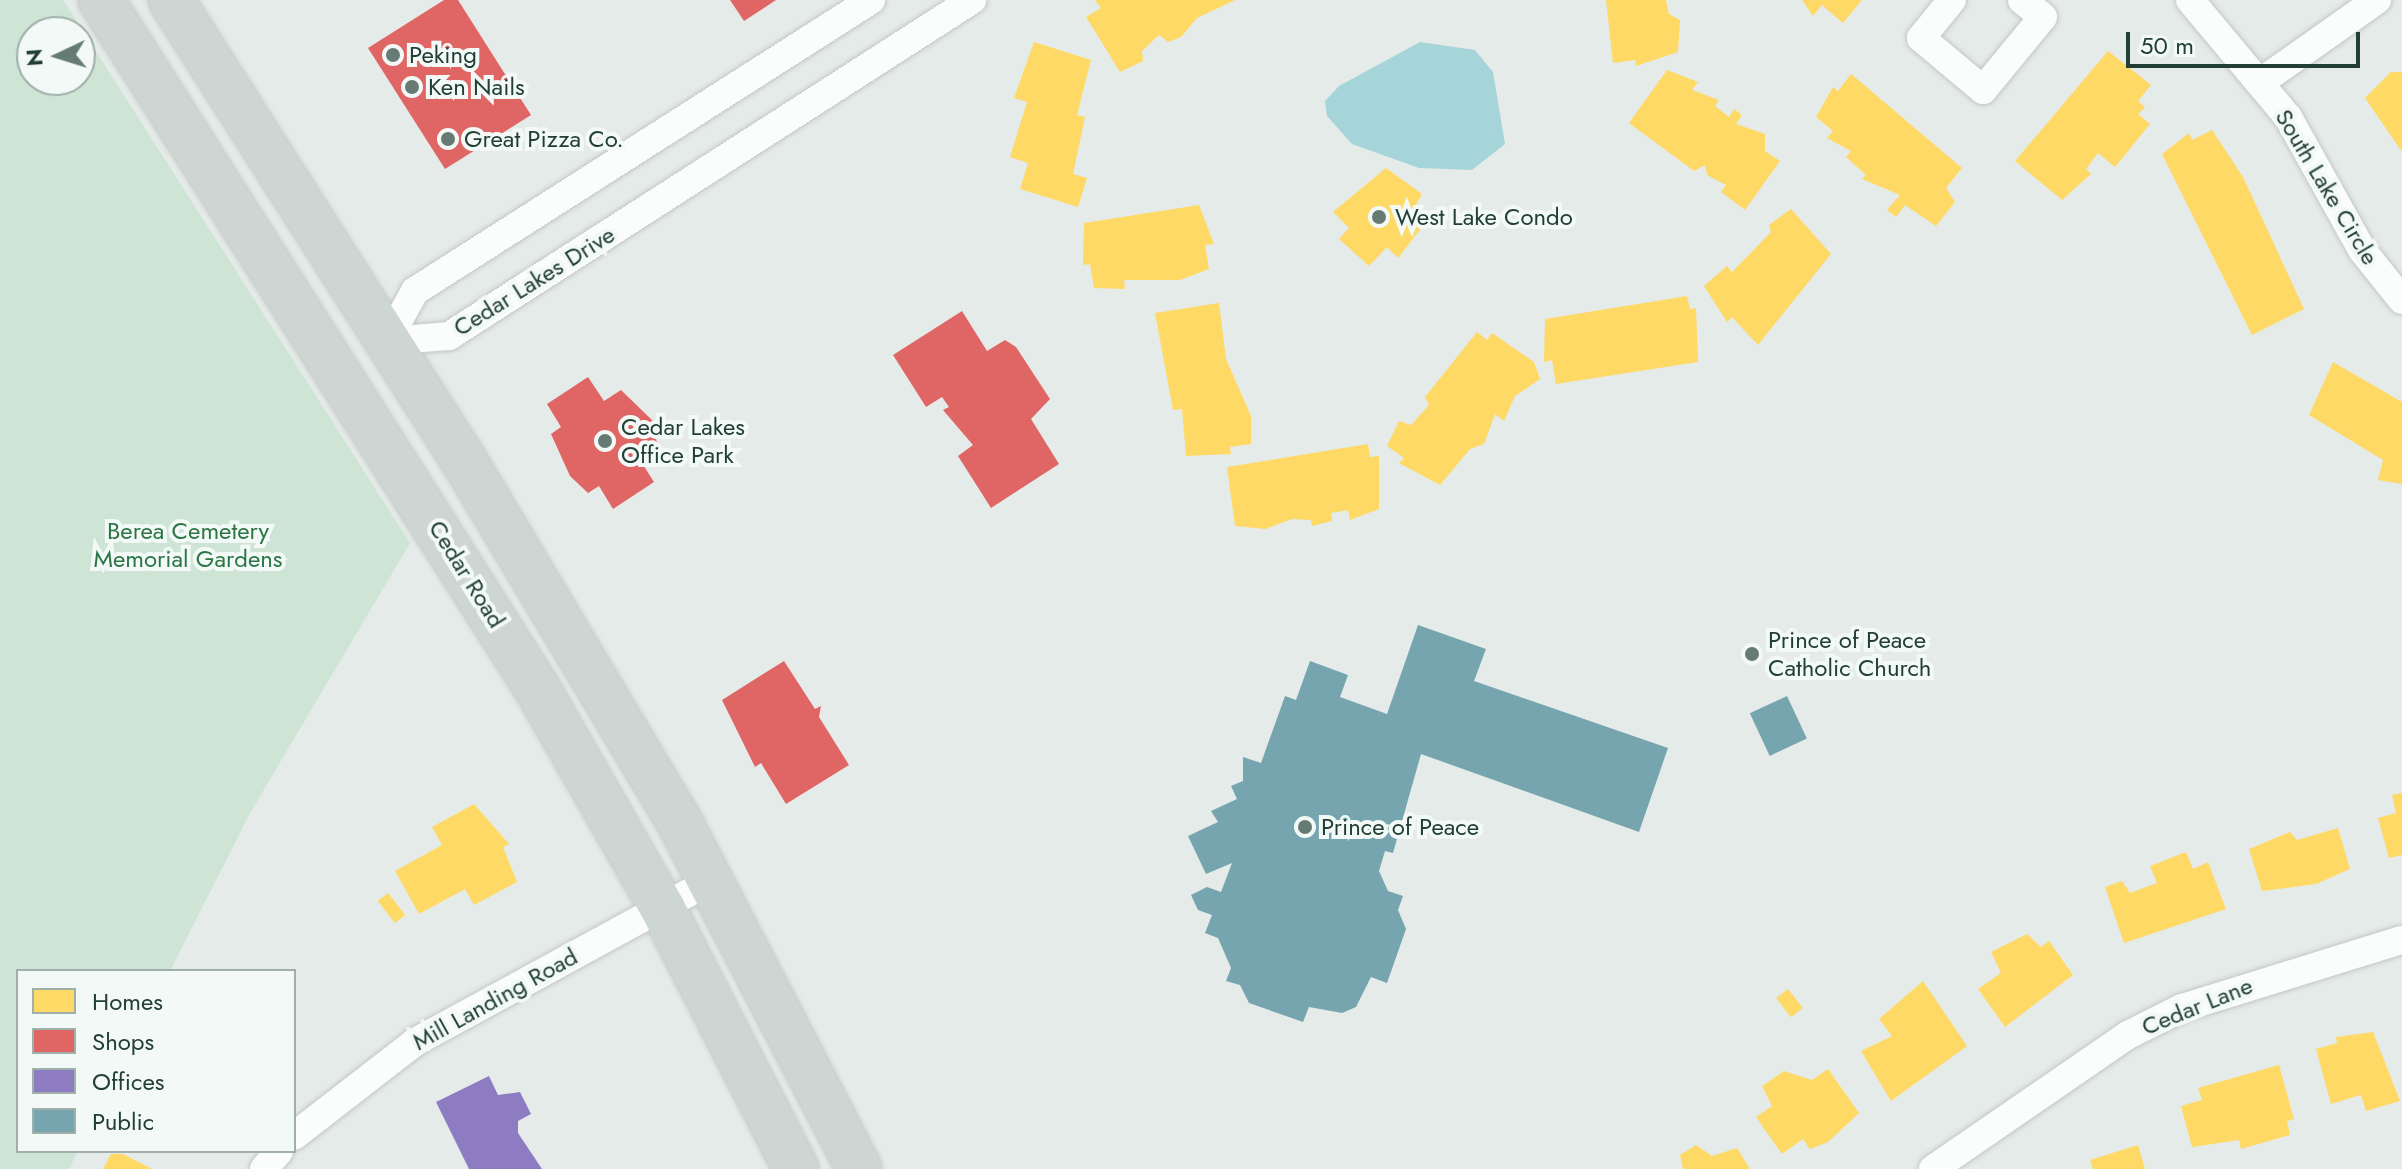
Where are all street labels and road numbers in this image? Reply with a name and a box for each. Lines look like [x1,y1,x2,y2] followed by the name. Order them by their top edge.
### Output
[2269,104,2385,270] street label: South Lake Circle
[448,220,620,342] street label: Cedar Lakes Drive
[423,515,511,633] street label: Cedar Road
[408,942,582,1056] street label: Mill Landing Road
[2137,971,2257,1041] street label: Cedar Lane

